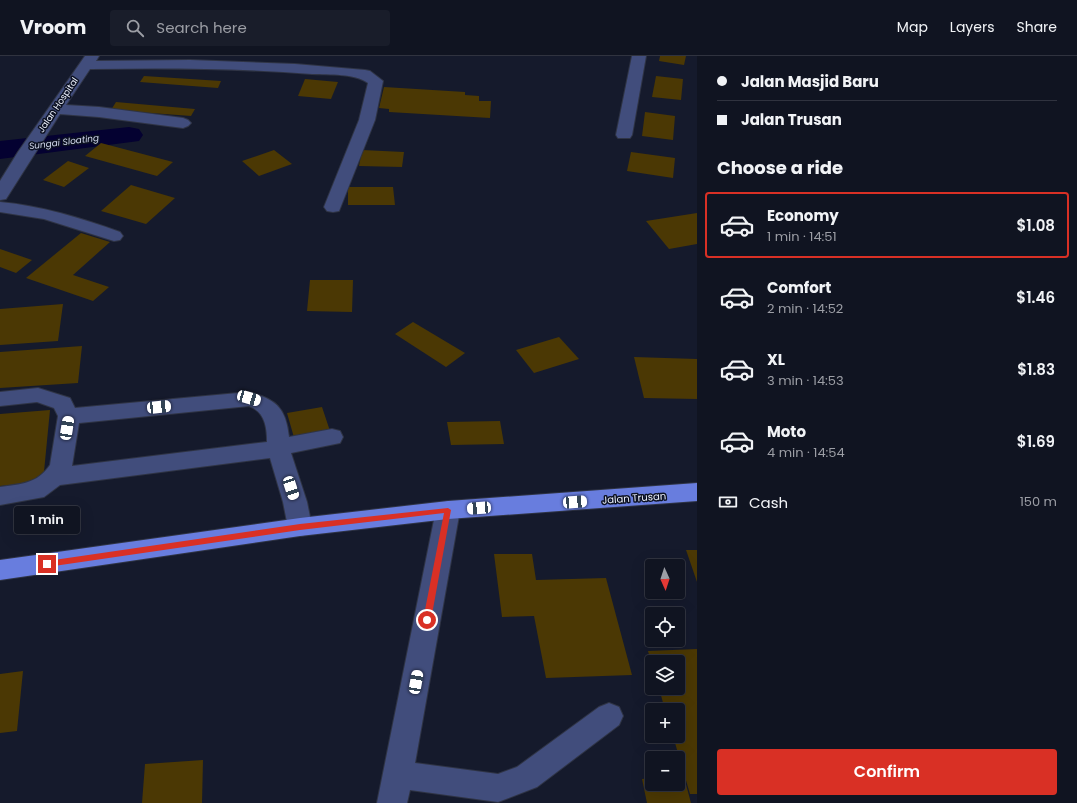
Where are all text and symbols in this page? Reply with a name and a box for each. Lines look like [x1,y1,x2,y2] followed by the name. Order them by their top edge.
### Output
[110,10,390,46] search box
[20,14,86,41] text: Vroom
[124,17,146,39] icon: search
[156,17,247,38] text: Search here
[897,17,928,37] text: Map
[950,17,994,37] text: Layers
[1016,17,1057,37] text: Share
[741,71,879,92] text: Jalan Masjid Baru
[35,75,81,135] street label: Jalan Hospital
[741,109,842,130] text: Jalan Trusan
[28,132,100,152] water label: Sungai Sloating
[717,155,843,180] text: Choose a ride
[767,205,839,226] text: Economy
[719,207,755,243] icon: car
[1017,215,1055,236] text: $1.08
[767,227,837,246] text: 1 min · 14:51
[767,277,831,298] text: Comfort
[719,279,755,315] icon: car
[1016,287,1055,308] text: $1.46
[767,299,843,318] text: 2 min · 14:52
[767,349,785,370] text: XL
[719,351,755,387] icon: car
[1017,359,1055,380] text: $1.83
[767,371,844,390] text: 3 min · 14:53
[236,389,262,407] car
[146,400,172,414] car
[59,415,75,441] car
[767,421,806,442] text: Moto
[719,423,755,459] icon: car
[1017,431,1055,452] text: $1.69
[767,443,845,462] text: 4 min · 14:54
[282,475,300,501] car
[601,488,667,508] street label: Jalan Trusan
[717,491,739,513] icon: cash
[749,492,788,513] text: Cash
[1020,492,1057,511] text: 150 m
[563,495,587,509] car
[467,501,491,515] car
[14,506,80,534] callout: 1 min
[30,510,64,529] text: 1 min
[38,555,56,573] route end
[645,559,685,599] north arrow
[645,559,685,791] map controls
[645,607,685,647] button: locate
[418,611,436,629] route start
[645,655,685,695] button: layers
[408,669,424,695] car
[645,703,685,743] button: +
[717,749,1057,795] button: Confirm
[645,751,685,791] button: −

